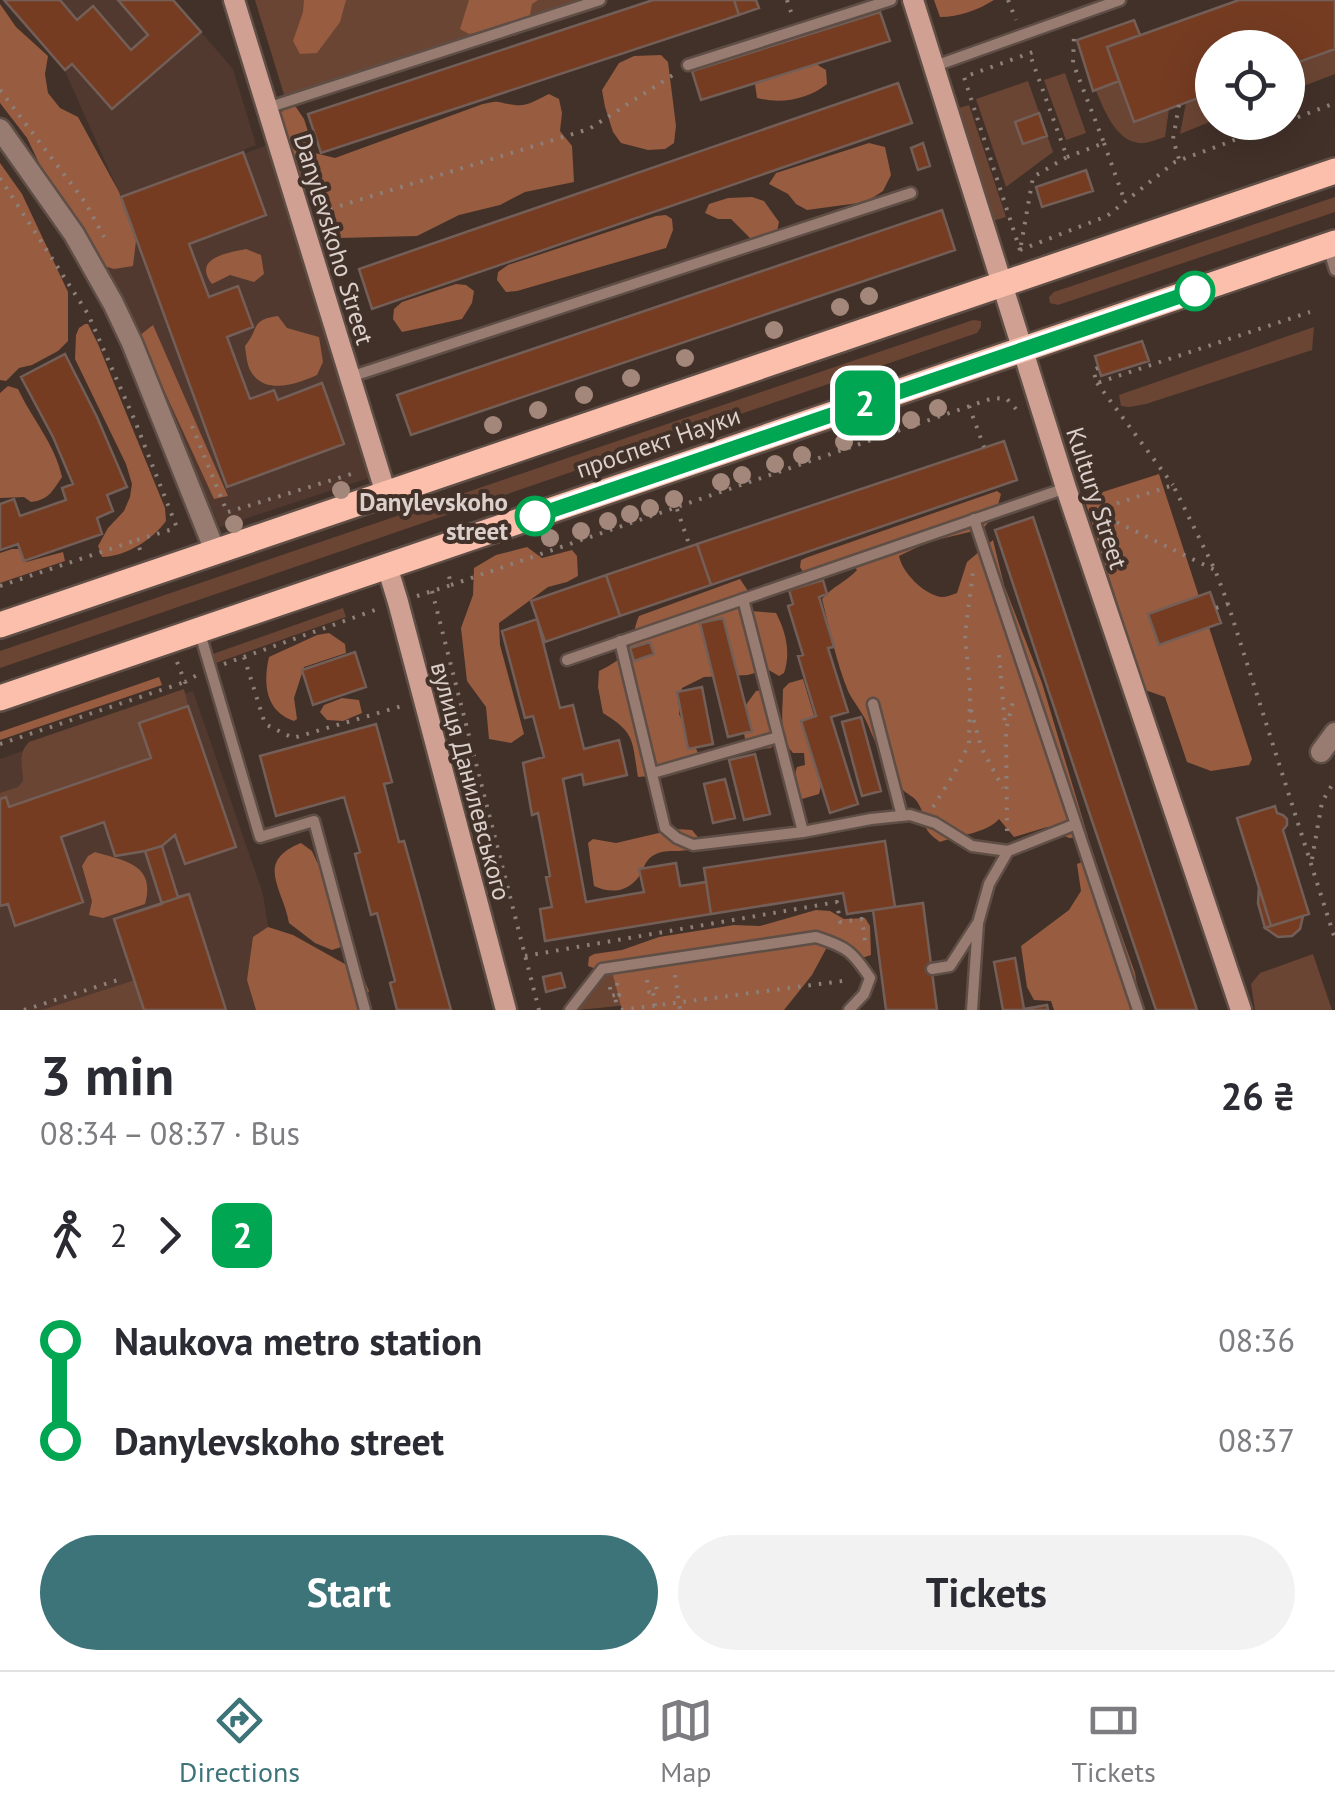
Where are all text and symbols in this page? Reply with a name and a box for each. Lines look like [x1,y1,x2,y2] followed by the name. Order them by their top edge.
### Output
[1195,30,1305,140] map controls
[1195,30,1305,140] button: locate
[287,130,381,349] street label: Danylevskoho Street
[1176,272,1214,310] unlabelled marker
[832,370,898,436] line badge: 2
[855,380,875,426] text: 2
[572,399,744,485] street label: проспект Науки
[1059,423,1135,573] street label: Kultury Street
[359,486,508,547] place label: Danylevskoho street
[516,497,554,535] marker: Danylevskoho street
[424,658,518,904] street label: вулиця Данилевського
[40,1039,174,1110] text: 3 min
[1221,1071,1295,1120] text: 26 ₴
[40,1112,300,1154] text: 08:34 – 08:37 · Bus
[40,1208,95,1263] icon: walk
[142,1208,197,1263] icon: forward
[232,1212,252,1258] text: 2
[110,1214,127,1256] text: 2
[114,1316,482,1365] text: Naukova metro station
[1218,1319,1295,1361] text: 08:36
[114,1416,444,1465] text: Danylevskoho street
[1218,1419,1295,1461] text: 08:37
[40,1535,658,1650] button: Start
[678,1535,1295,1650] button: Tickets
[179,1693,300,1790] tab: Directions
[658,1693,713,1790] tab: Map
[1072,1693,1156,1790] tab: Tickets

